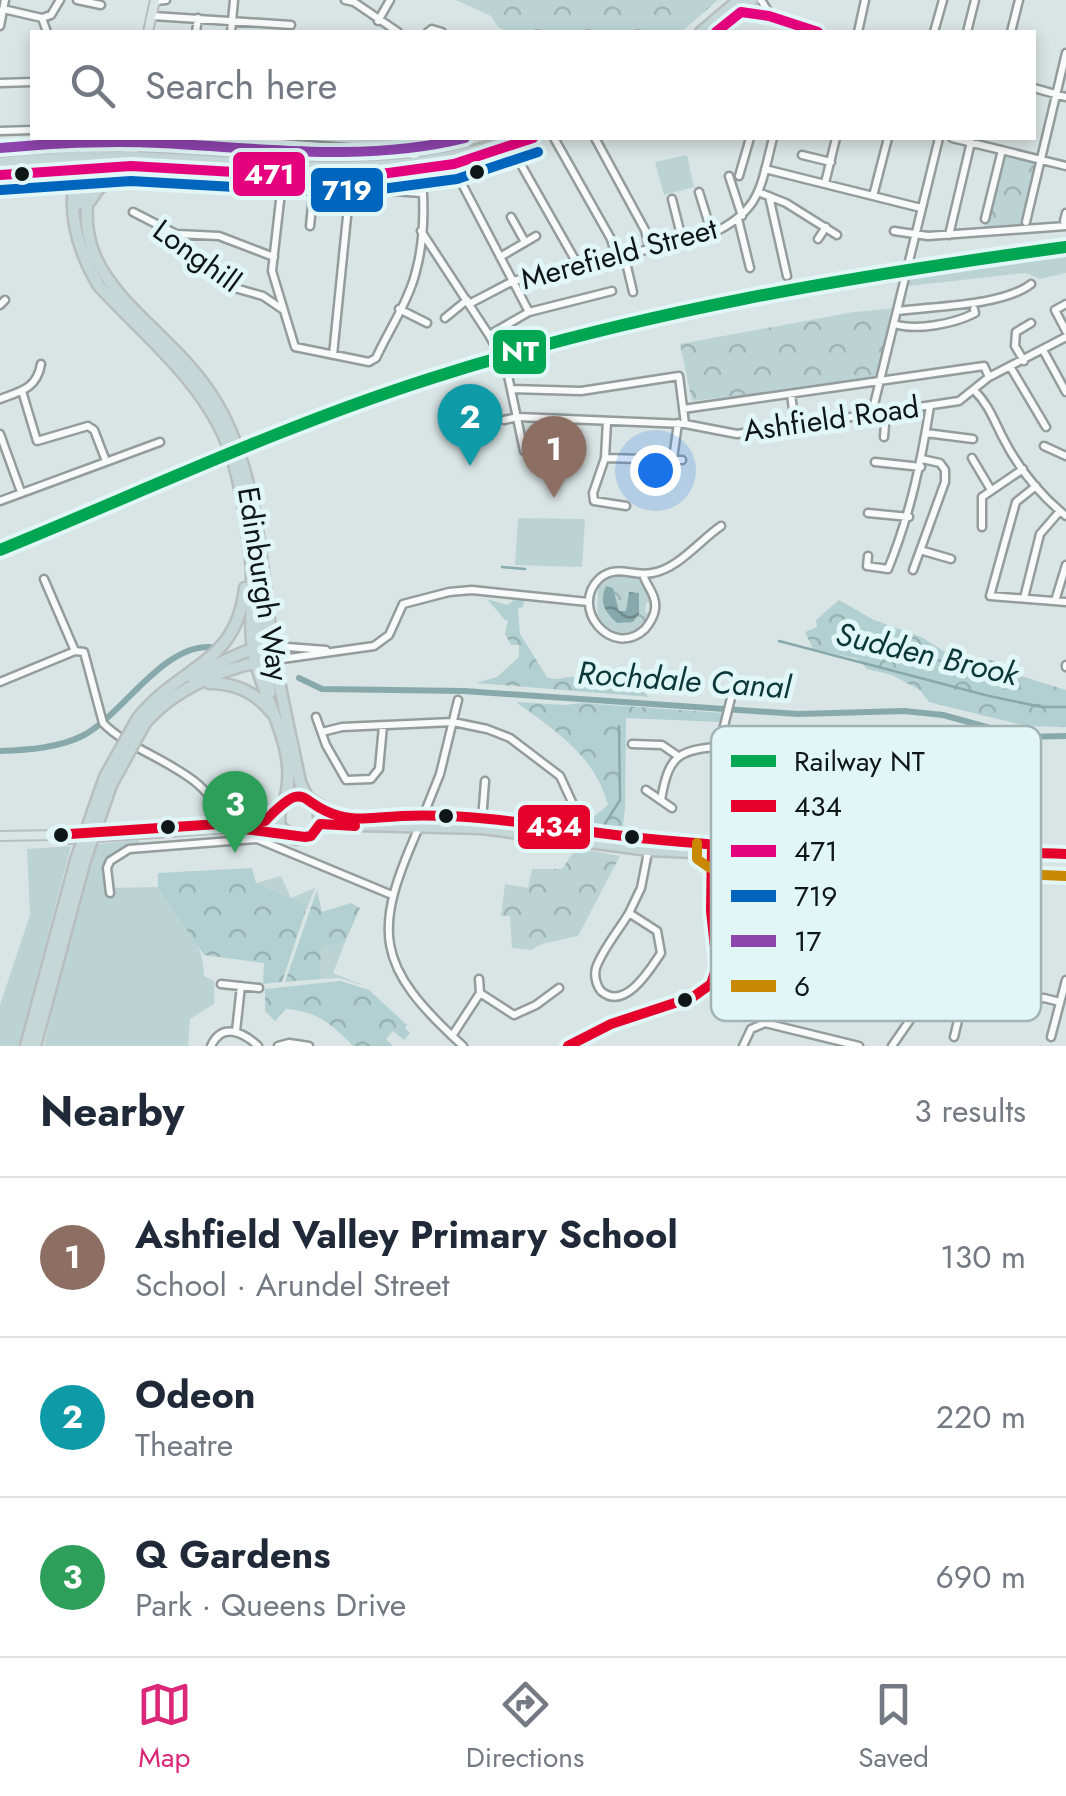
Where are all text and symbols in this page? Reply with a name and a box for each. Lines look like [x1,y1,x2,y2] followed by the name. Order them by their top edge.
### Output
[30,30,1036,140] search box
[65,58,120,113] icon: search
[145,58,337,113] text: Search here
[231,150,307,198] line badge: 471
[244,154,294,195] text: 471
[467,162,487,182] unlabelled marker
[12,164,32,184] unlabelled marker
[309,166,385,214] line badge: 719
[322,170,372,211] text: 719
[516,206,722,300] street label: Merefield Street
[144,209,250,302] street label: Longhill
[491,328,548,376] line badge: NT
[501,331,539,372] text: NT
[438,384,502,466] pin: 2
[740,385,922,452] street label: Ashfield Road
[522,416,586,498] pin: 1
[630,445,681,496] your location
[227,484,300,685] street label: Edinburgh Way
[831,611,1024,698] water label: Sudden Brook
[576,650,794,711] water label: Rochdale Canal
[711,726,1041,1021] legend
[794,741,925,782] text: Railway NT
[202,770,268,853] pin: 3
[794,786,842,827] text: 434
[516,803,592,851] line badge: 434
[436,806,456,826] unlabelled marker
[526,806,582,847] text: 434
[158,817,178,837] unlabelled marker
[51,825,71,845] unlabelled marker
[622,827,642,847] unlabelled marker
[794,831,838,872] text: 471
[794,876,837,917] text: 719
[794,921,822,962] text: 17
[794,966,810,1007] text: 6
[675,990,695,1010] unlabelled marker
[40,1081,184,1142] text: Nearby
[914,1088,1026,1134] text: 3 results
[135,1207,678,1262] text: Ashfield Valley Primary School
[64,1234,81,1280] text: 1
[940,1234,1026,1280] text: 130 m
[135,1262,449,1308] text: School · Arundel Street
[135,1367,256,1422] text: Odeon
[62,1394,83,1440] text: 2
[936,1394,1026,1440] text: 220 m
[135,1422,233,1468] text: Theatre
[135,1527,331,1582] text: Q Gardens
[63,1554,82,1600] text: 3
[935,1554,1026,1600] text: 690 m
[135,1582,406,1628] text: Park · Queens Drive
[137,1677,192,1778] tab: Map
[466,1677,584,1778] tab: Directions
[858,1677,929,1778] tab: Saved

